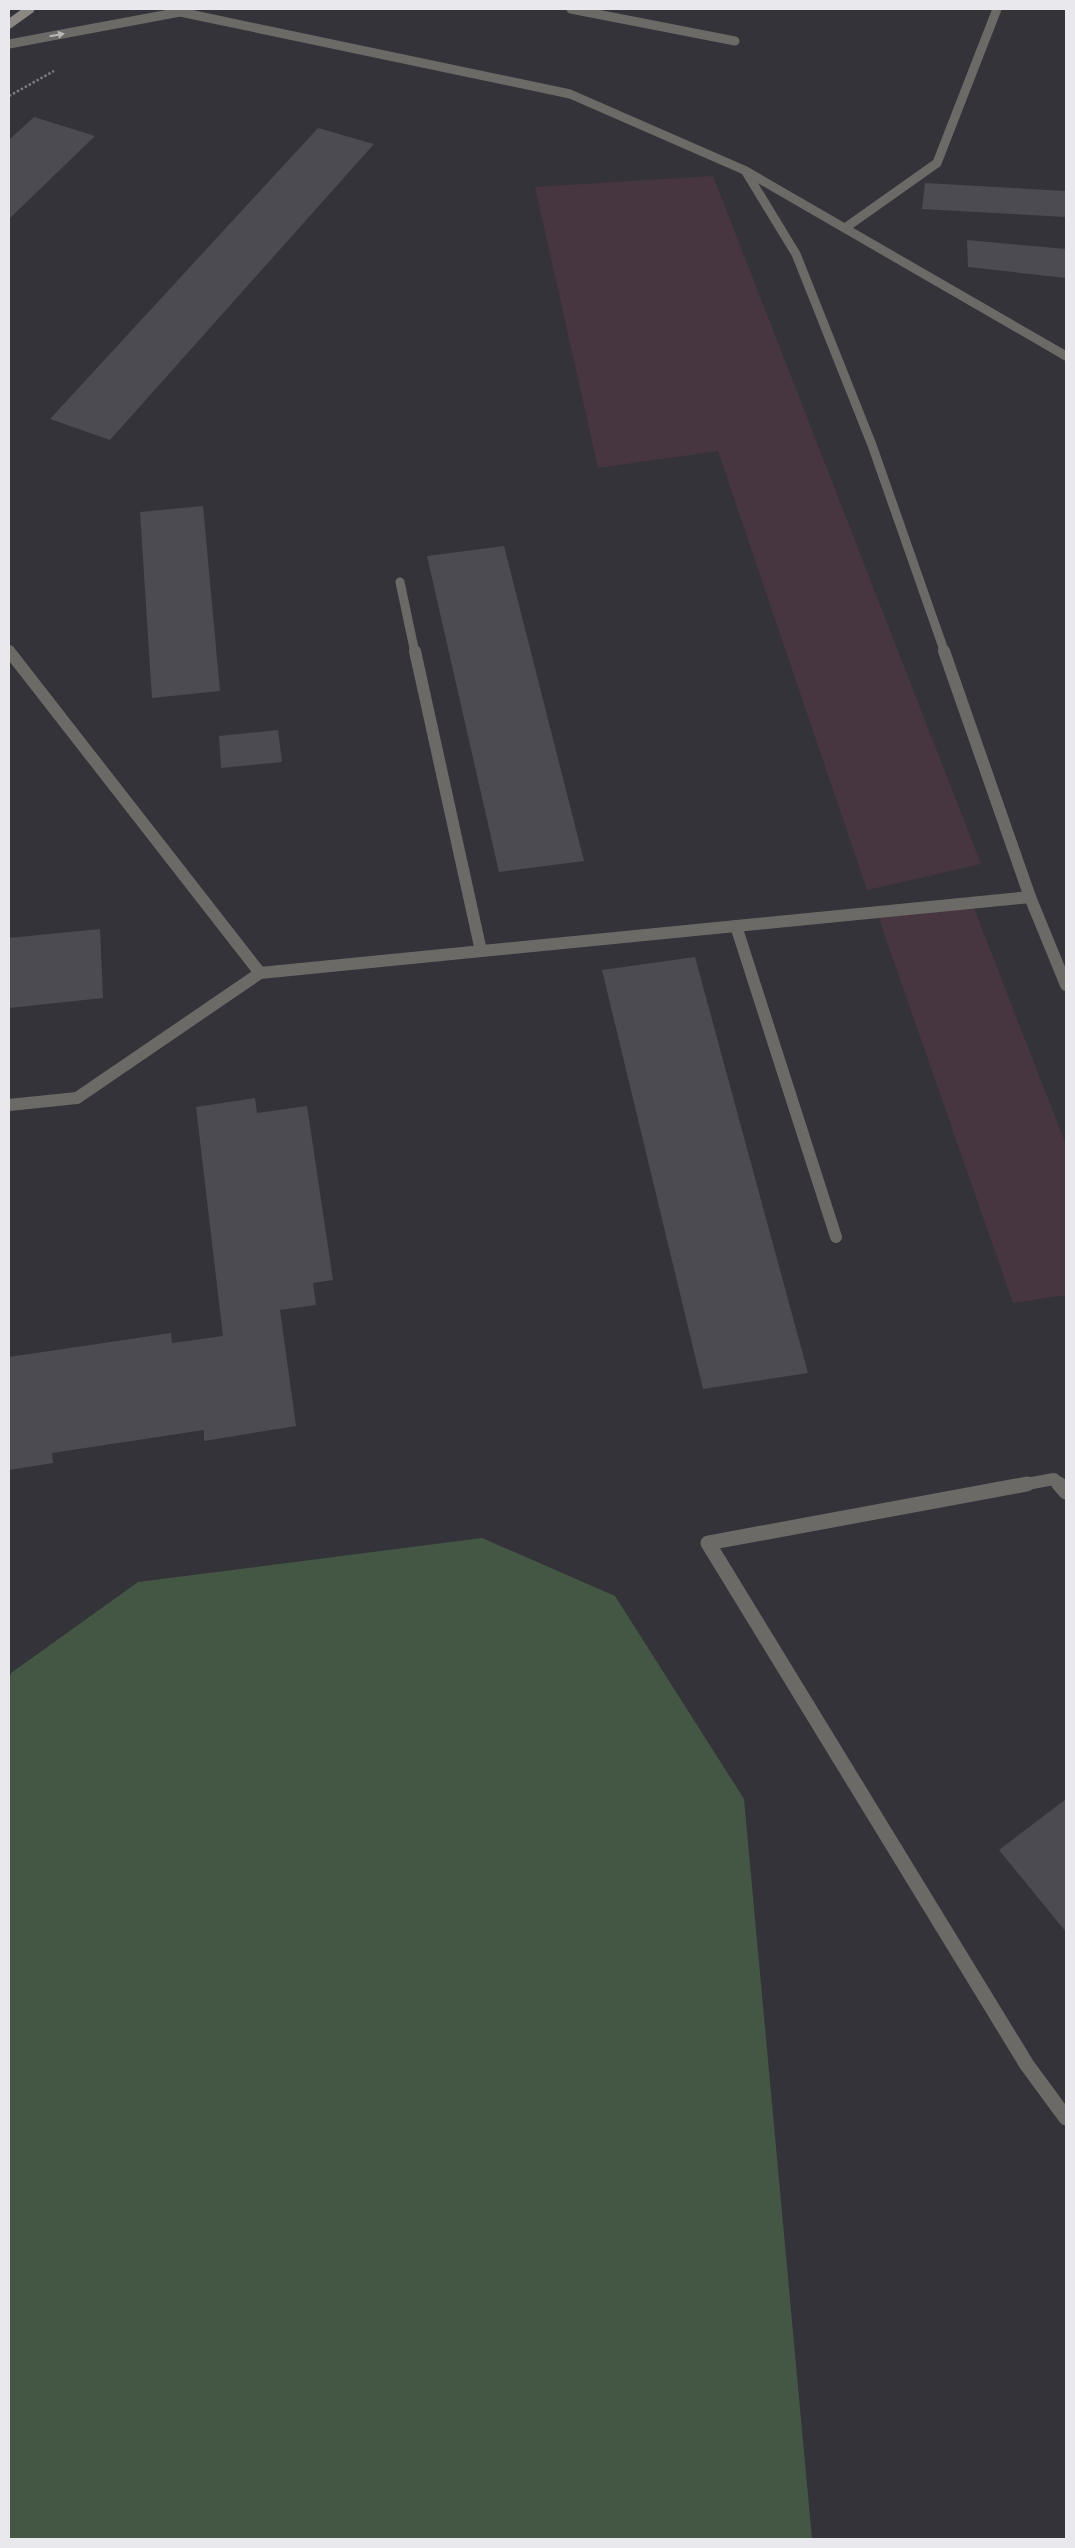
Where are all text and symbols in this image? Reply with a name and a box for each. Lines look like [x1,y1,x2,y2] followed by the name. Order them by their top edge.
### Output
[49,30,65,38] one-way arrow

